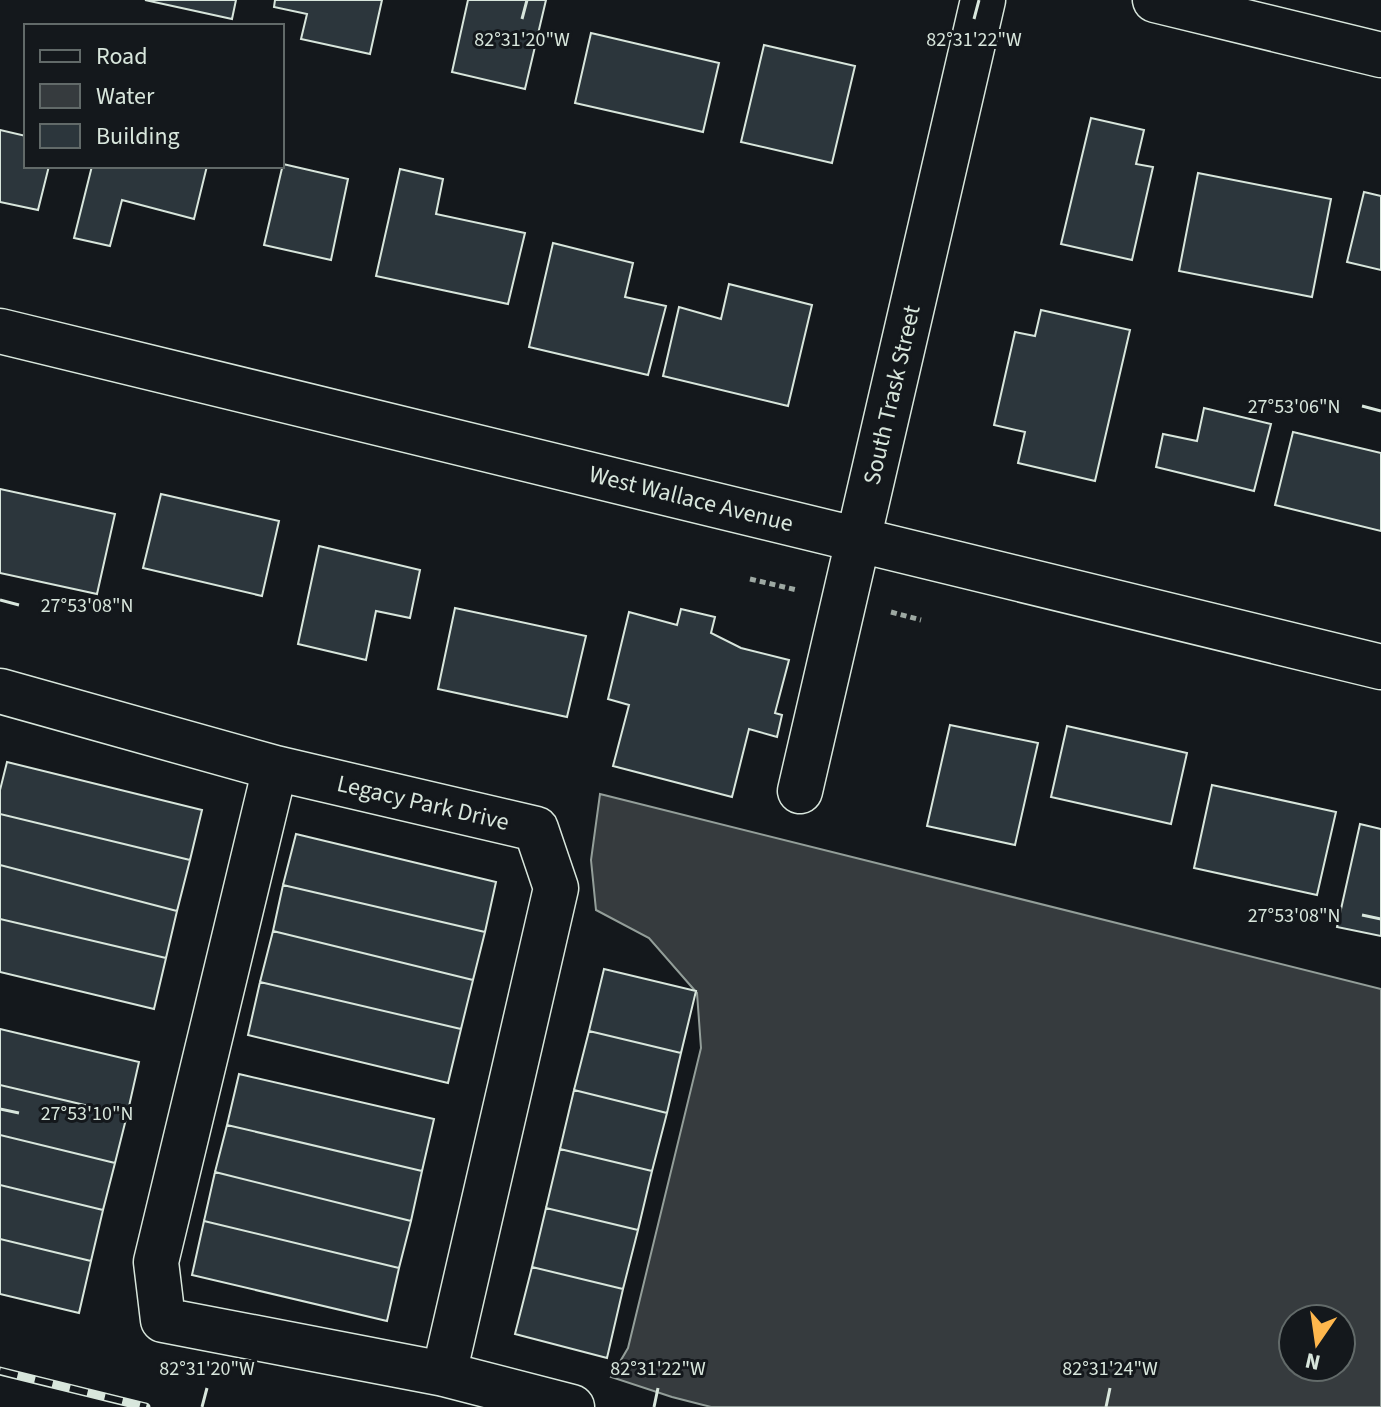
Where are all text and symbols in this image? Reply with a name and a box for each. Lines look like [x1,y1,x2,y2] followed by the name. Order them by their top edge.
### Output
[24,24,284,168] legend
[474,26,570,54] text: 82°31'20"W
[926,26,1022,54] text: 82°31'22"W
[96,39,148,74] text: Road
[96,79,155,114] text: Water
[96,119,180,154] text: Building
[854,302,930,488] street label: South Trask Street
[1248,393,1340,421] text: 27°53'06"N
[585,457,797,541] street label: West Wallace Avenue
[41,592,133,620] text: 27°53'08"N
[333,766,513,840] street label: Legacy Park Drive
[1248,902,1340,930] text: 27°53'08"N
[41,1100,133,1128] text: 27°53'10"N
[1277,1303,1357,1383] north arrow
[1302,1344,1323,1379] text: N
[159,1355,255,1383] text: 82°31'20"W
[610,1355,706,1383] text: 82°31'22"W
[1062,1355,1158,1383] text: 82°31'24"W

